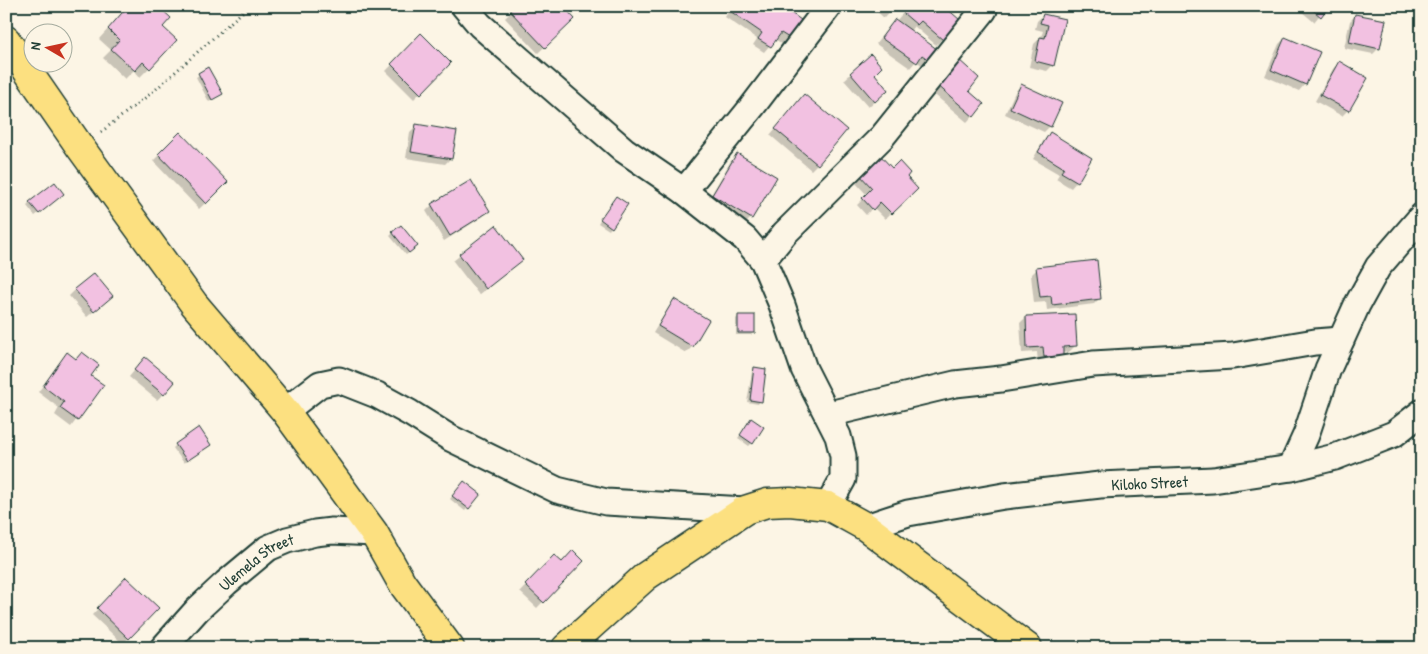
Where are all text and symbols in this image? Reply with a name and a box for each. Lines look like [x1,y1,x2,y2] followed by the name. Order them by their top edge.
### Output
[22,22,72,72] north arrow
[25,40,45,51] text: N
[1111,470,1189,495] street label: Kiloko Street
[214,528,296,596] street label: Ulemela Street

